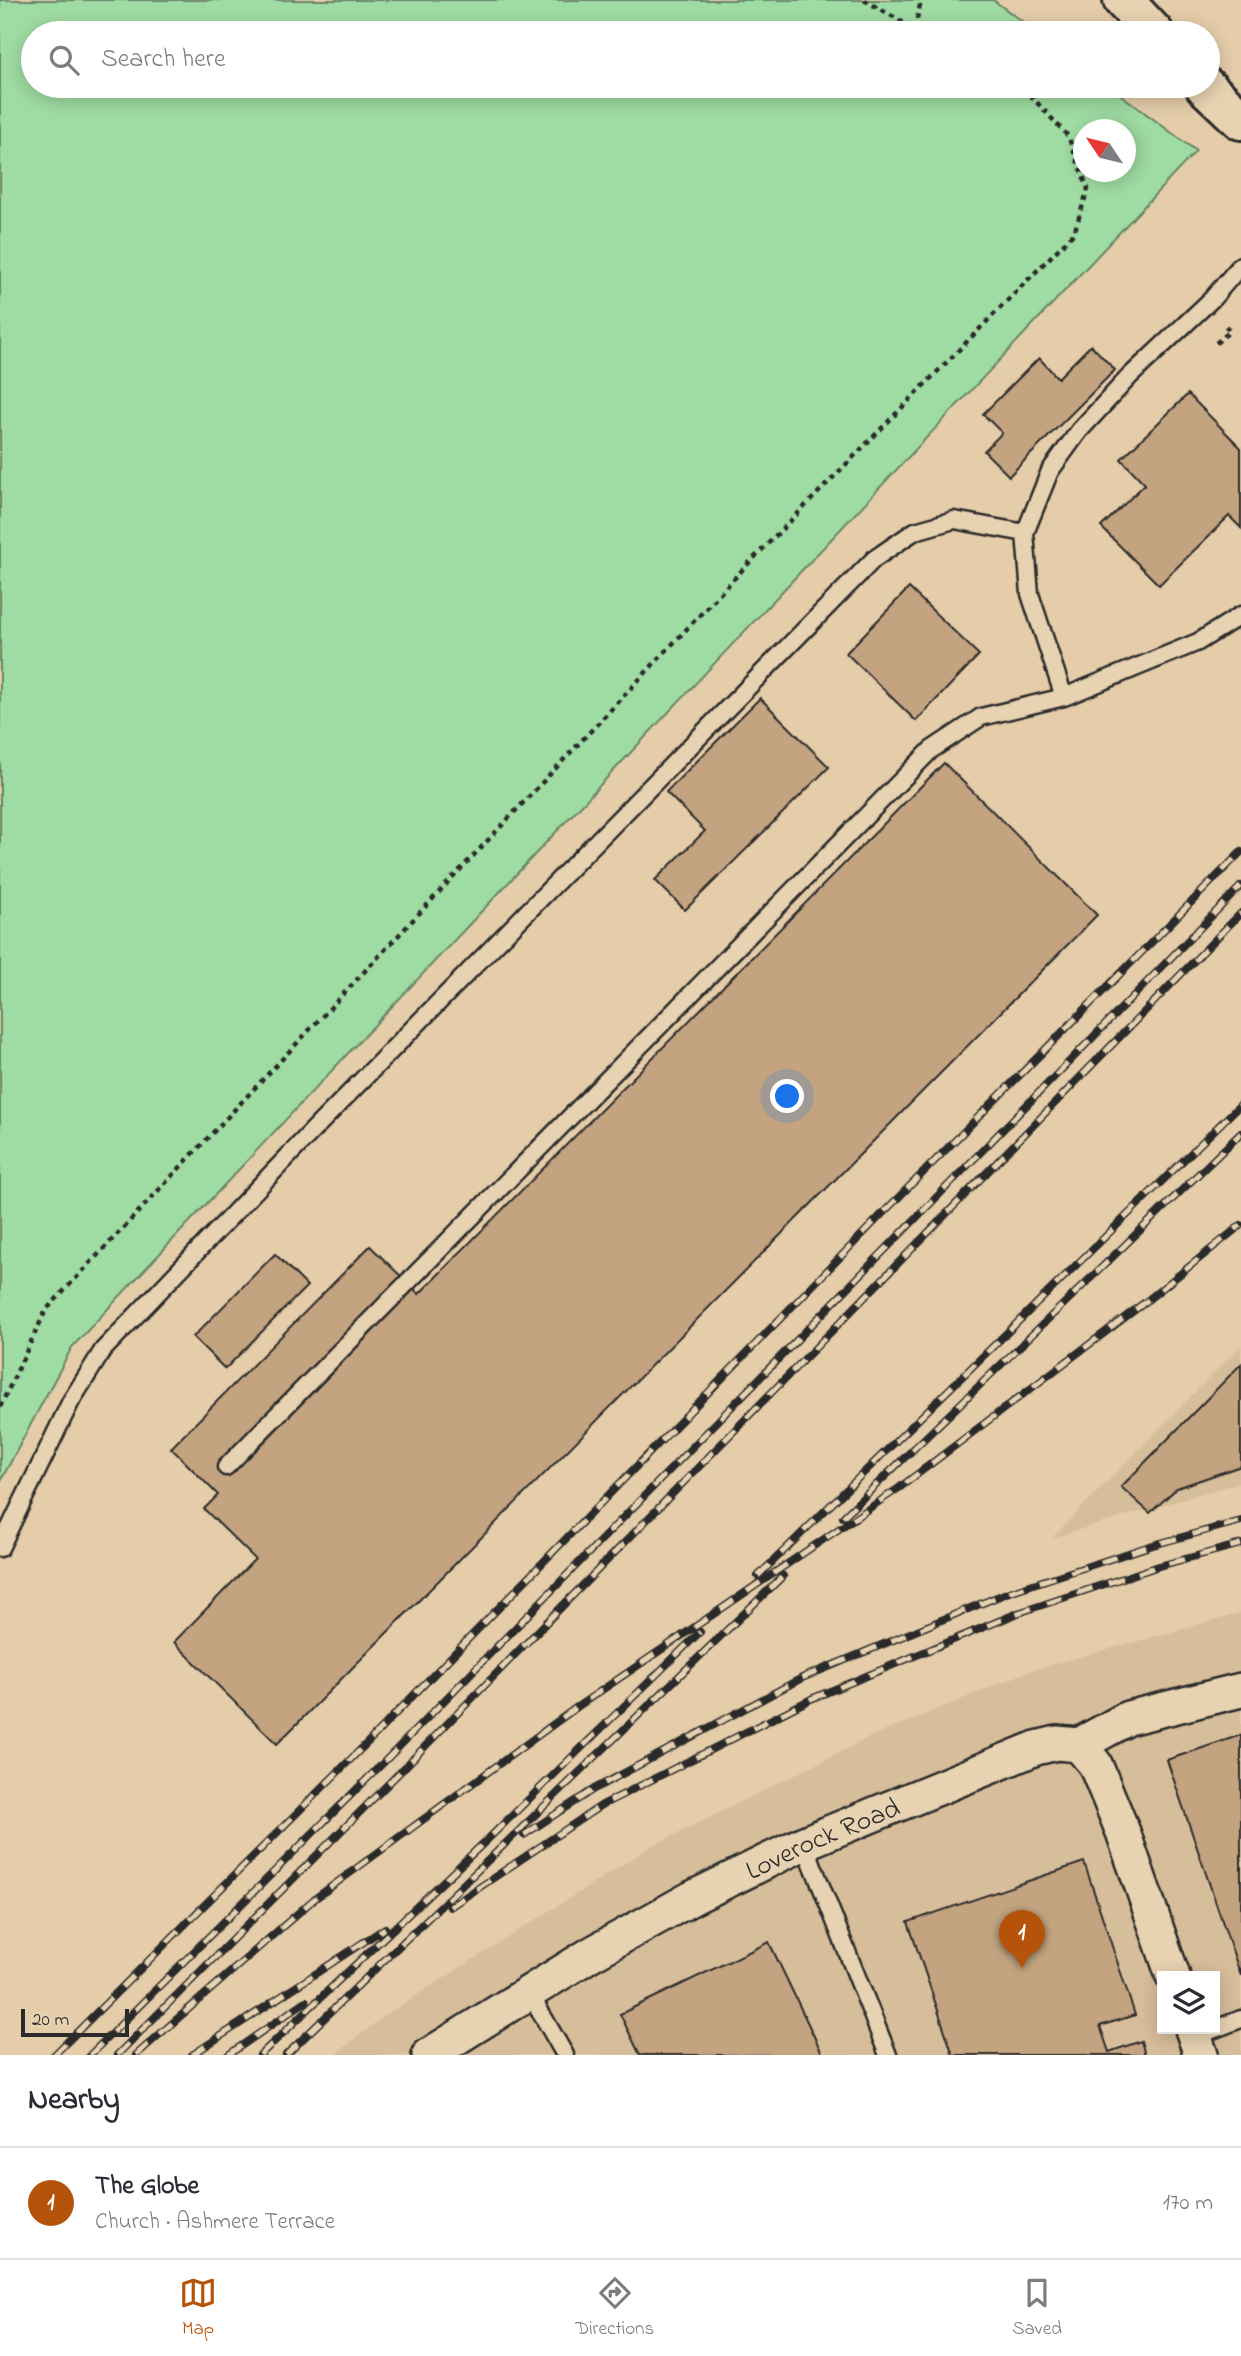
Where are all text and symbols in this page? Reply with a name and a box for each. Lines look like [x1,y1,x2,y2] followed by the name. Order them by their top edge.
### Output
[21,21,1220,98] search box
[45,41,83,79] icon: search
[101,41,226,79] text: Search here
[1073,119,1136,182] north arrow
[770,1079,804,1113] your location
[739,1789,907,1893] street label: Loverock Road
[999,1910,1045,1968] pin: 1
[1157,1971,1220,2034] map controls
[1157,1971,1220,2034] button: layers
[21,2006,130,2038] scale bar
[32,2007,69,2034] text: 20 m
[28,2079,120,2123] text: Nearby
[95,2168,199,2206] text: The Globe
[47,2187,55,2220] text: 1
[1163,2187,1213,2220] text: 170 m
[95,2206,335,2239] text: Church · Ashmere Terrace
[179,2274,217,2343] tab: Map
[575,2274,654,2343] tab: Directions
[1012,2274,1062,2343] tab: Saved

